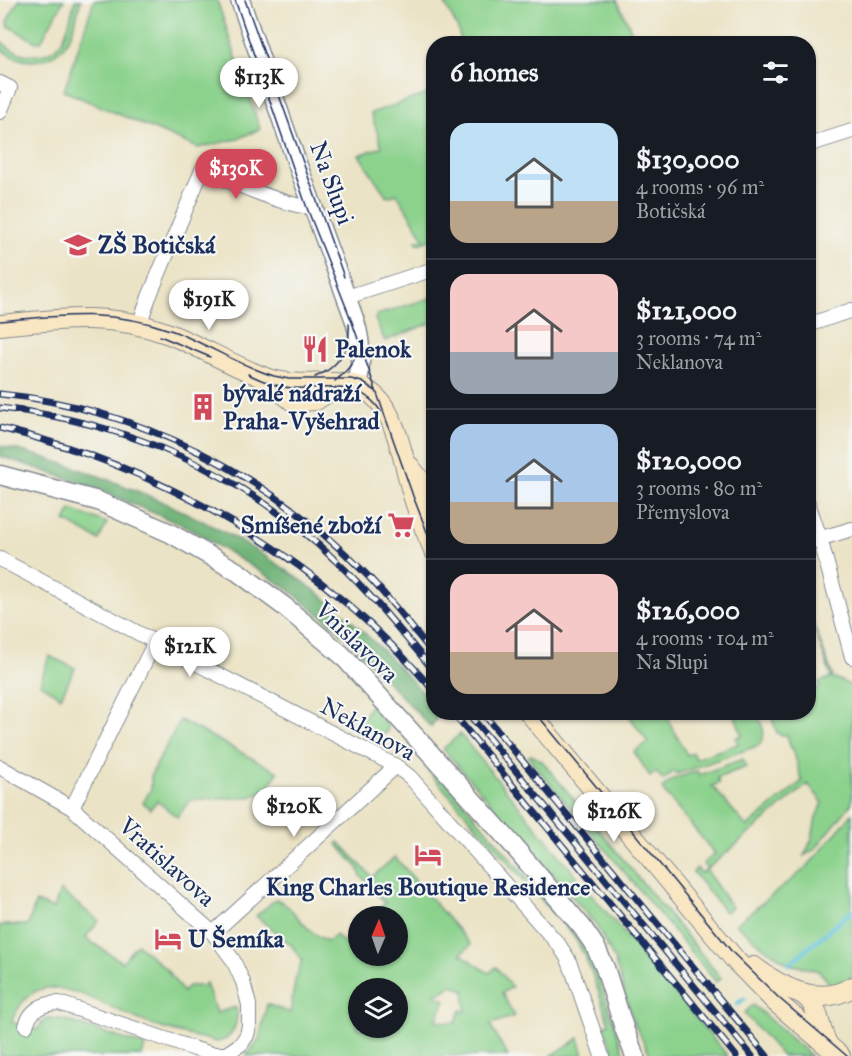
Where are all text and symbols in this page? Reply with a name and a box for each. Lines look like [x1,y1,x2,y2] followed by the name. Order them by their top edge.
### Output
[450,56,539,88] text: 6 homes
[759,56,792,89] icon: filters
[217,58,301,109] pin: $113K
[234,65,284,89] text: $113K
[303,137,361,229] street label: Na Slupi
[636,143,740,175] text: $130,000
[498,147,570,219] icon: home
[194,149,278,200] pin: $130K
[209,156,263,180] text: $130K
[636,175,764,199] text: 4 rooms · 96 m²
[636,199,705,223] text: Botičská
[63,230,93,260] school or university icon: ZŠ Botičská
[98,230,216,260] place label: ZŠ Botičská
[167,280,251,331] pin: $191K
[183,287,235,311] text: $191K
[636,294,737,326] text: $121,000
[498,298,570,370] icon: home
[636,326,761,350] text: 3 rooms · 74 m²
[300,334,330,364] restaurant icon: Palenok
[335,334,412,364] place label: Palenok
[636,350,723,374] text: Neklanova
[222,378,381,436] place label: bývalé nádraží Praha-Vyšehrad
[188,392,218,422] building icon: bývalé nádraží Praha-Vyšehrad
[636,444,742,476] text: $120,000
[498,448,570,520] icon: home
[636,476,762,500] text: 3 rooms · 80 m²
[636,500,730,524] text: Přemyslova
[241,510,382,540] place label: Smíšené zboží
[386,510,416,540] supermarket icon: Smíšené zboží
[308,594,406,690] street label: Vnislavova
[636,594,740,626] text: $126,000
[498,598,570,670] icon: home
[636,626,774,650] text: 4 rooms · 104 m²
[148,627,232,678] pin: $121K
[164,634,216,658] text: $121K
[636,650,708,674] text: Na Slupi
[315,691,422,768] street label: Neklanova
[252,787,336,838] pin: $120K
[572,792,656,843] pin: $126K
[266,794,322,818] text: $120K
[587,799,641,823] text: $126K
[112,810,222,914] street label: Vratislavova
[413,840,443,870] hotel icon: King Charles Boutique Residence
[266,872,590,902] place label: King Charles Boutique Residence
[348,906,408,966] north arrow
[348,906,408,1038] map controls
[153,924,183,954] hotel icon: U Šemíka
[188,924,285,954] place label: U Šemíka
[348,978,408,1038] button: layers

